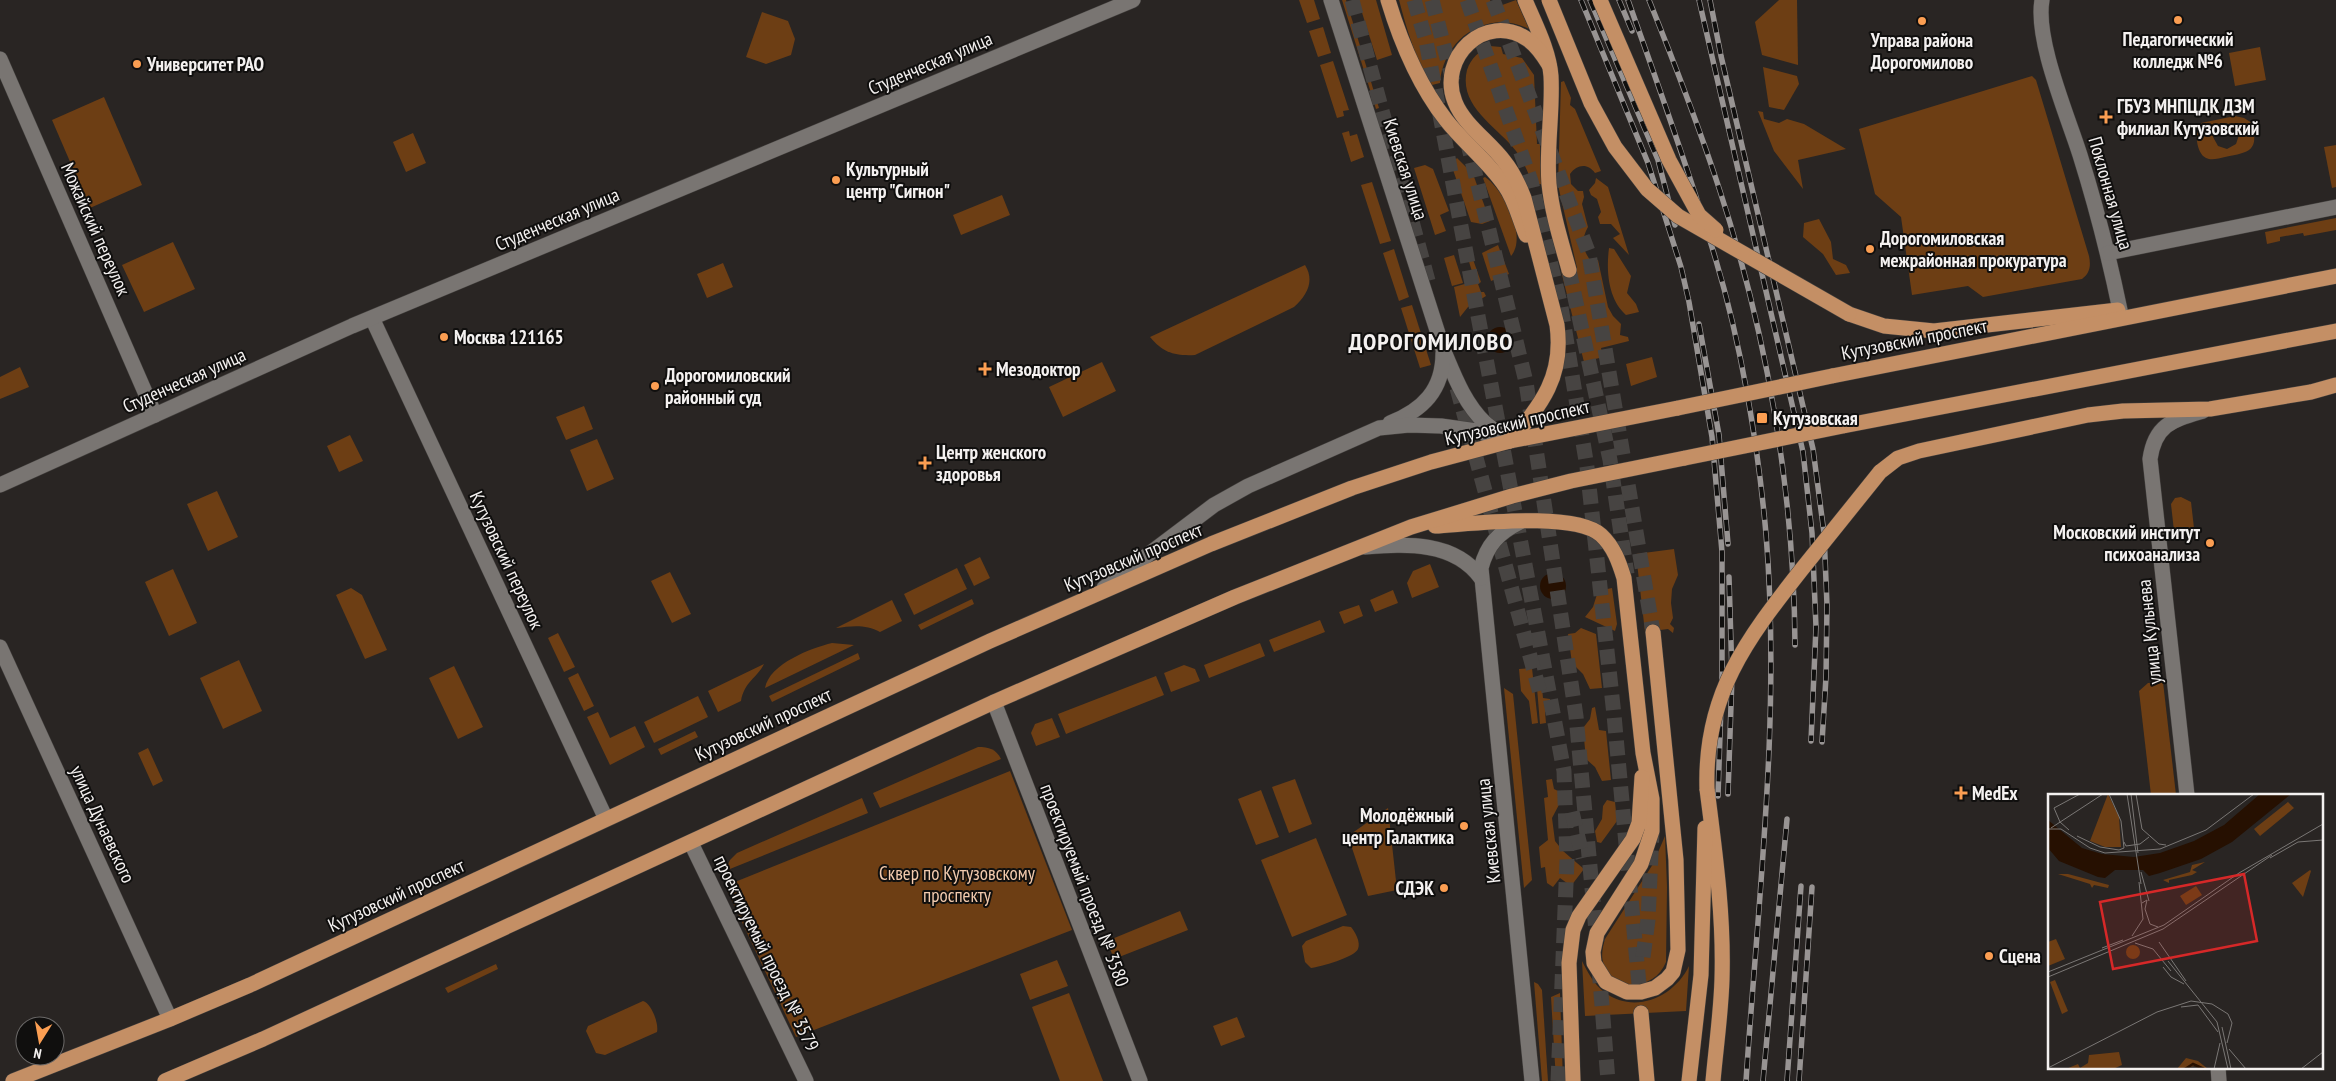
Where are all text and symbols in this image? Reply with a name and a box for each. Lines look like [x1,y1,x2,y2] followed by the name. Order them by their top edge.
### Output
[2172,14,2184,26] marker: Педагогический колледж №6
[1916,15,1928,27] marker: Управа района Дорогомилово
[864,26,996,100] street label: Студенческая улица
[2122,27,2234,73] place label: Педагогический колледж №6
[1870,28,1973,74] place label: Управа района Дорогомилово
[146,52,264,76] place label: Университет РАО
[131,58,143,70] marker: Университет РАО
[2117,94,2259,140] place label: ГБУЗ МНПЦДК ДЗМ филиал Кутузовский
[2099,110,2113,124] marker: ГБУЗ МНПЦДК ДЗМ филиал Кутузовский
[1378,115,1434,223] street label: Киевская улица
[2083,134,2139,252] street label: Поклонная улица
[846,157,950,203] place label: Культурный центр "Сигнон"
[56,159,136,300] street label: Можайский переулок
[830,174,842,186] marker: Культурный центр "Сигнон"
[491,182,623,256] street label: Студенческая улица
[1880,226,2067,272] place label: Дорогомиловская межрайонная прокуратура
[1864,243,1876,255] marker: Дорогомиловская межрайонная прокуратура
[1839,313,1990,365] street label: Кутузовский проспект
[454,325,564,349] place label: Москва 121165
[1348,326,1514,357] district label: ДОРОГОМИЛОВО
[438,331,450,343] marker: Москва 121165
[119,342,249,418] street label: Студенческая улица
[996,357,1081,381] place label: Мезодоктор
[978,362,992,376] marker: Мезодоктор
[665,363,791,409] place label: Дорогомиловский районный суд
[649,380,661,392] marker: Дорогомиловский районный суд
[1442,393,1593,450] street label: Кутузовский проспект
[1773,406,1858,430] place label: Кутузовская
[1755,411,1769,425] marker: Кутузовская
[936,440,1046,486] place label: Центр женского здоровья
[918,456,932,470] marker: Центр женского здоровья
[465,487,550,633] street label: Кутузовский переулок
[1060,517,1207,597] street label: Кутузовский проспект
[2053,520,2200,566] place label: Московский институт психоанализа
[2204,537,2216,549] marker: Московский институт психоанализа
[2132,578,2166,686] street label: улица Кульнева
[691,681,836,766] street label: Кутузовский проспект
[65,761,141,887] street label: улица Дунаевского
[1471,777,1505,885] street label: Киевская улица
[1035,780,1135,990] street label: проектируемый проезд № 3580
[1972,781,2018,805] place label: MedEx
[1954,786,1968,800] marker: MedEx
[2048,794,2324,1068] inset map
[1342,803,1454,849] place label: Молодёжный центр Галактика
[1458,820,1470,832] marker: Молодёжный центр Галактика
[709,851,825,1055] street label: проектируемый проезд № 3579
[324,852,469,937] street label: Кутузовский проспект
[879,861,1036,907] park label: Сквер по Кутузовскому проспекту
[1396,876,1434,900] place label: СДЭК
[1438,882,1450,894] marker: СДЭК
[1999,944,2041,968] place label: Сцена
[1983,950,1995,962] marker: Сцена
[15,1016,65,1066] north arrow
[32,1044,43,1063] text: N

